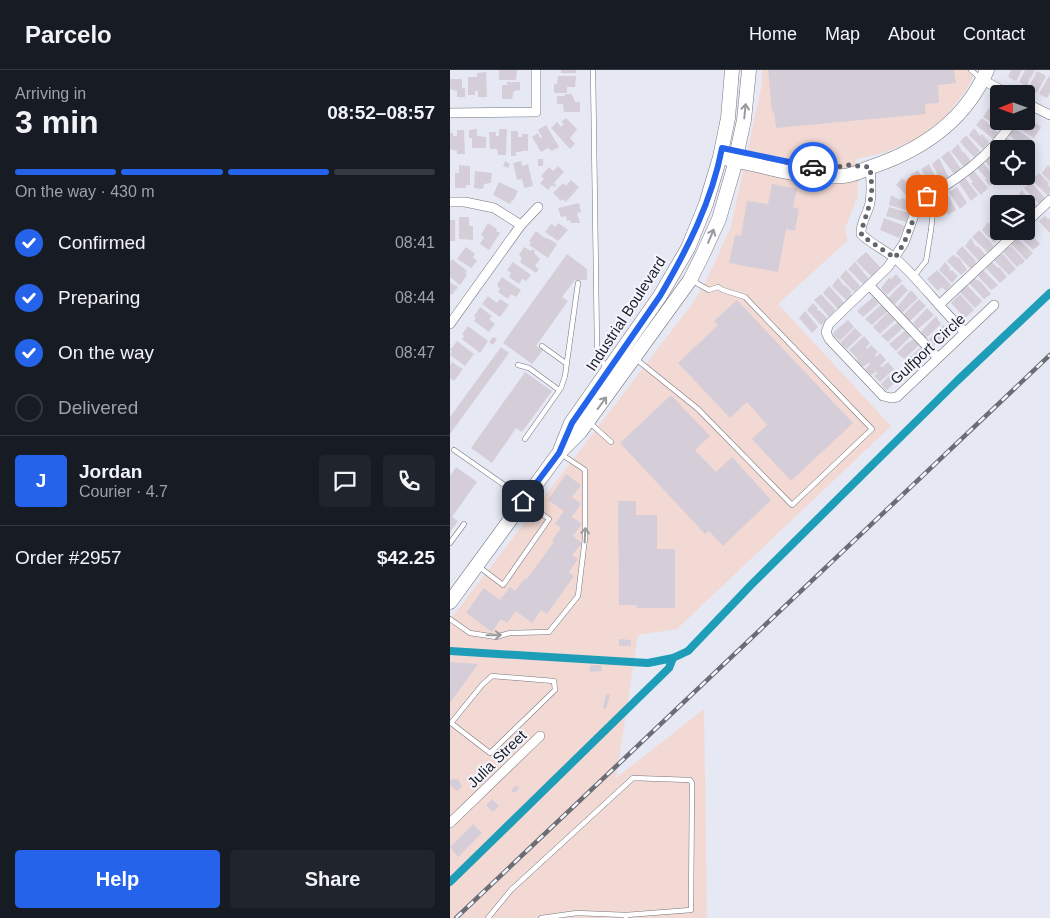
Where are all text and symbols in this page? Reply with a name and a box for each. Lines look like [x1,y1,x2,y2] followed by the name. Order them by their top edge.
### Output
[25,21,112,48] text: Parcelo
[749,24,797,44] text: Home
[825,24,860,44] text: Map
[888,24,935,44] text: About
[963,24,1025,44] text: Contact
[15,85,86,102] text: Arriving in
[990,85,1035,130] north arrow
[990,85,1035,240] map controls
[327,102,435,123] text: 08:52–08:57
[740,103,750,119] one-way arrow
[15,104,99,140] text: 3 min
[990,140,1035,185] button: locate
[788,142,838,192] courier
[799,153,827,181] icon: car
[906,175,948,217] pin
[913,182,941,210] icon: bag
[15,183,155,200] text: On the way · 430 m
[990,195,1035,240] button: layers
[15,229,43,257] icon: check
[707,229,717,244] one-way arrow
[58,232,146,253] text: Confirmed
[395,234,435,251] text: 08:41
[582,254,669,374] street label: Industrial Boulevard
[15,284,43,312] icon: check
[58,287,140,308] text: Preparing
[395,289,435,306] text: 08:44
[887,310,969,388] street label: Gulfport Circle
[15,339,43,367] icon: check
[58,342,154,363] text: On the way
[395,344,435,361] text: 08:47
[597,396,607,410] one-way arrow
[58,397,138,418] text: Delivered
[319,455,371,507] button: chat
[383,455,435,507] button: phone
[79,461,142,482] text: Jordan
[36,470,46,491] text: J
[502,480,544,522] pin
[79,483,168,500] text: Courier · 4.7
[509,487,537,515] icon: home
[580,528,589,544] one-way arrow
[15,547,122,568] text: Order #2957
[377,547,435,568] text: $42.25
[486,630,502,640] one-way arrow
[464,726,530,791] street label: Julia Street
[15,850,220,908] button: Help
[230,850,435,908] button: Share

